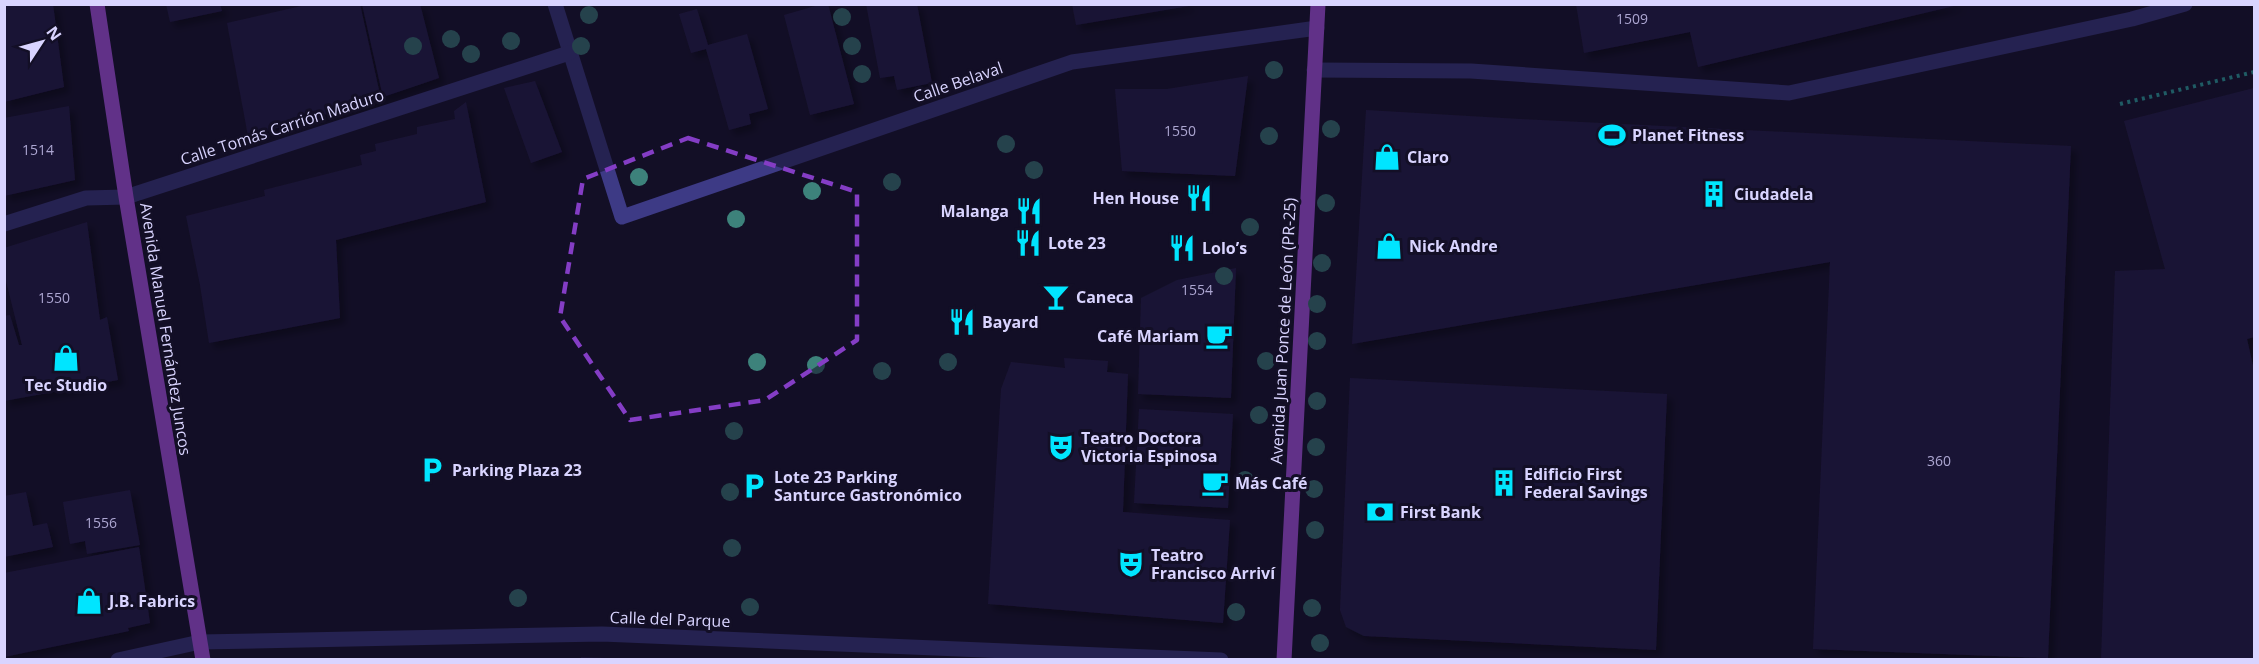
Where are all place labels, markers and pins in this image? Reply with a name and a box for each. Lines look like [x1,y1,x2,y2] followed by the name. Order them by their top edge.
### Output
[1597,120,1627,150] sports icon: Planet Fitness
[1632,124,1744,146] place label: Planet Fitness
[1372,142,1402,172] shop icon: Claro
[1407,146,1449,168] place label: Claro
[1699,179,1729,209] building icon: Ciudadela
[1184,183,1214,213] restaurant icon: Hen House
[1734,183,1814,205] place label: Ciudadela
[1093,187,1179,209] place label: Hen House
[1014,196,1044,226] restaurant icon: Malanga
[940,200,1009,222] place label: Malanga
[1013,228,1043,258] restaurant icon: Lote 23
[1374,231,1404,261] shop icon: Nick Andre
[1048,232,1106,254] place label: Lote 23
[1167,233,1197,263] restaurant icon: Lolo’s
[1409,235,1498,257] place label: Nick Andre
[1202,237,1247,259] place label: Lolo’s
[1041,282,1071,312] bar icon: Caneca
[1076,286,1134,308] place label: Caneca
[947,307,977,337] restaurant icon: Bayard
[982,311,1039,333] place label: Bayard
[1204,321,1234,351] cafe icon: Café Mariam
[1097,325,1199,347] place label: Café Mariam
[51,343,81,373] shop icon: Tec Studio
[25,374,107,396] place label: Tec Studio
[1081,427,1217,467] place label: Teatro Doctora Victoria Espinosa
[1046,432,1076,462] theatre icon: Teatro Doctora Victoria Espinosa
[417,455,447,485] parking icon: Parking Plaza 23
[452,459,582,481] place label: Parking Plaza 23
[1524,463,1648,503] place label: Edificio First Federal Savings
[774,466,962,506] place label: Lote 23 Parking Santurce Gastronómico
[1200,468,1230,498] cafe icon: Más Café
[1489,468,1519,498] building icon: Edificio First Federal Savings
[739,471,769,501] parking icon: Lote 23 Parking Santurce Gastronómico
[1235,472,1307,494] place label: Más Café
[1365,497,1395,527] bank icon: First Bank
[1400,501,1481,523] place label: First Bank
[1151,544,1276,584] place label: Teatro Francisco Arriví
[1116,549,1146,579] theatre icon: Teatro Francisco Arriví
[74,586,104,616] shop icon: J.B. Fabrics
[107,590,195,612] place label: J.B. Fabrics

